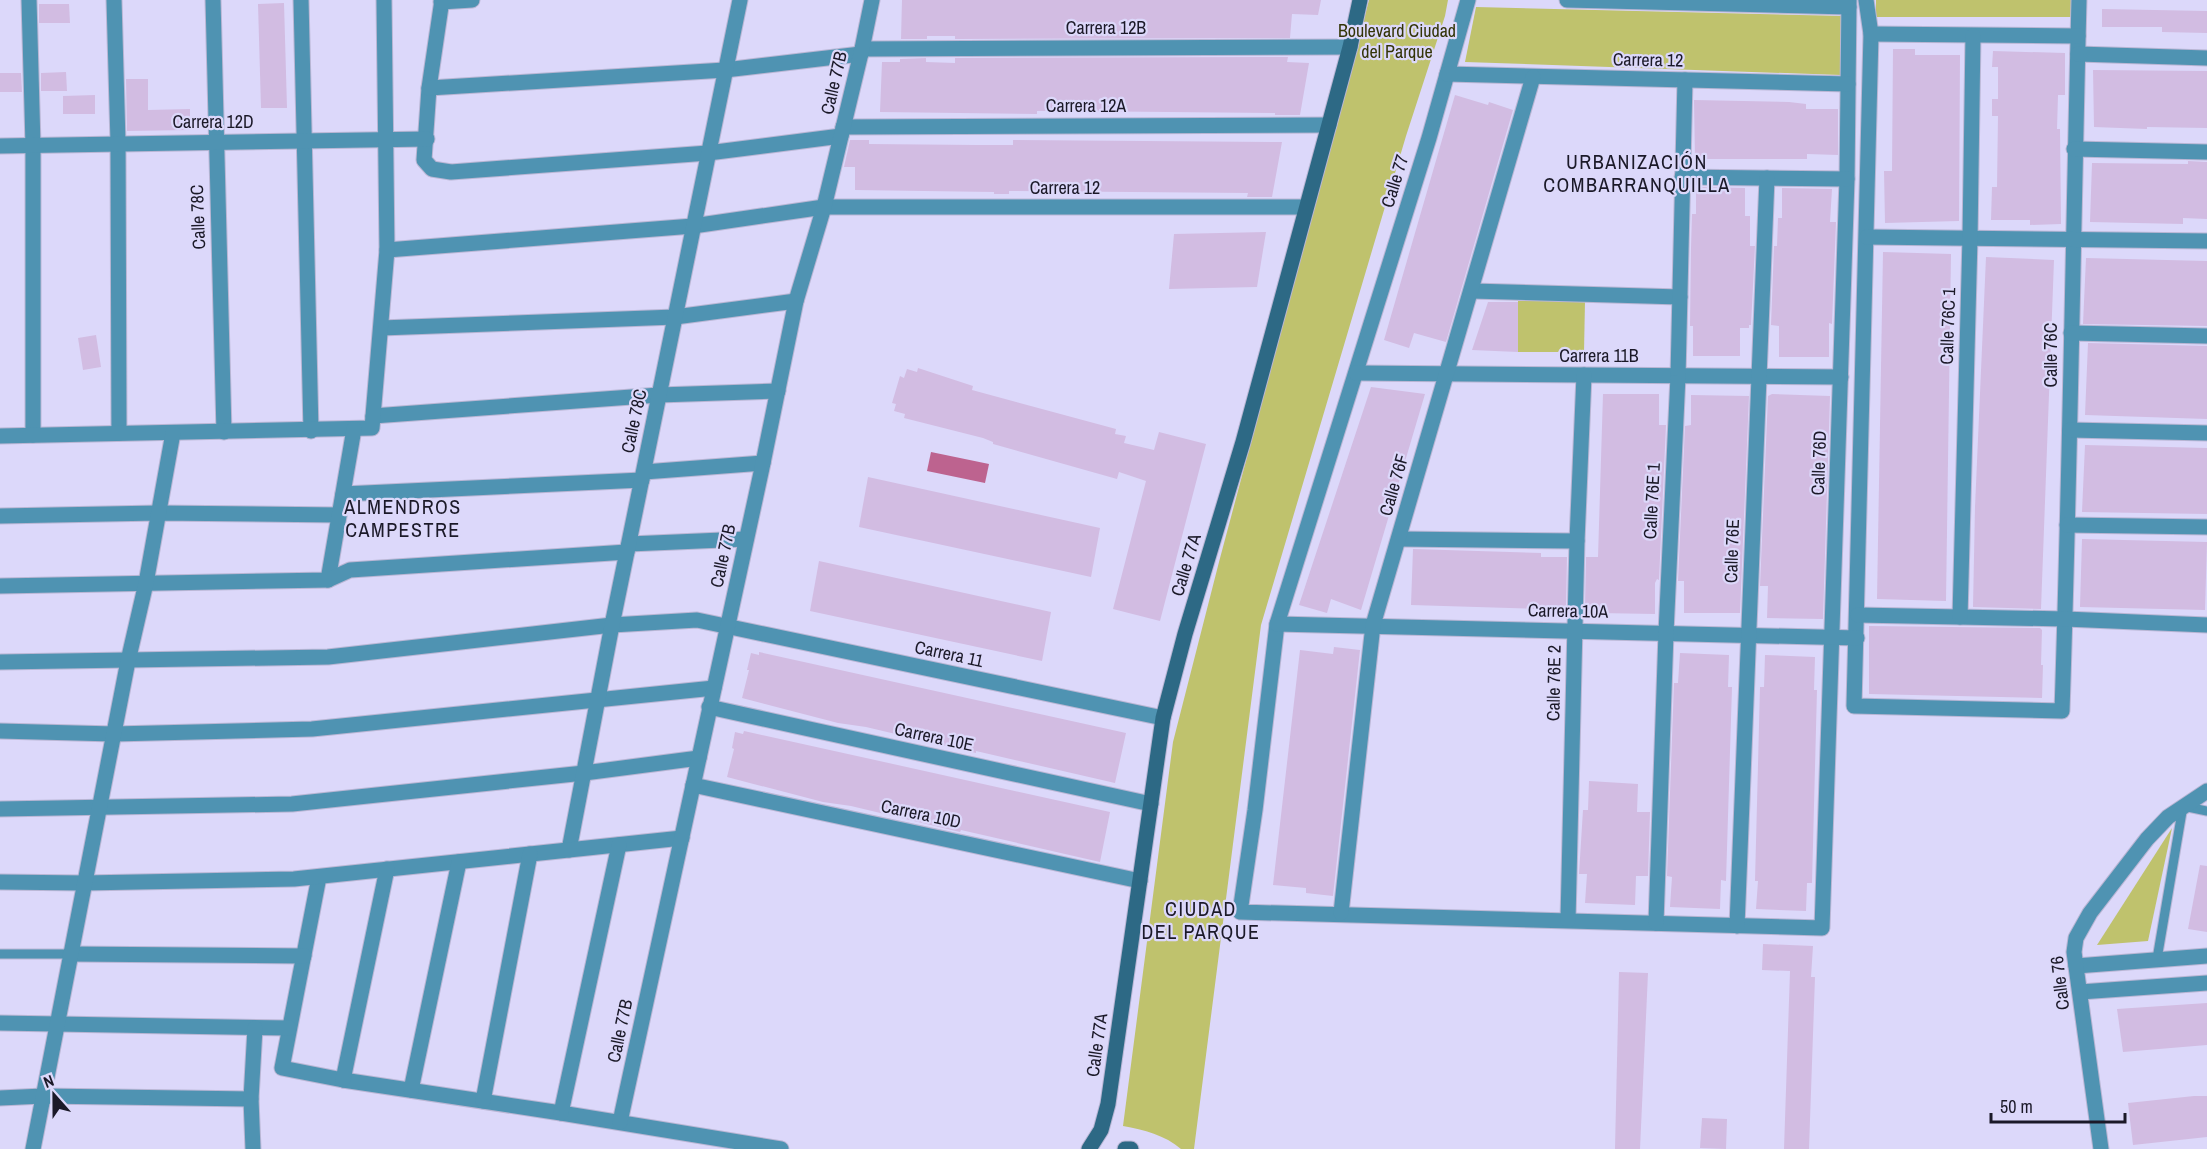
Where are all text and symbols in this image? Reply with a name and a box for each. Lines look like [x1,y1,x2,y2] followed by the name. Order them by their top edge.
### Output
[1066,15,1146,40] street label: Carrera 12B
[1338,18,1456,64] park label: Boulevard Ciudad del Parque
[1613,46,1683,73] street label: Carrera 12
[814,49,853,117] street label: Calle 77B
[1046,93,1126,118] street label: Carrera 12A
[172,109,254,134] street label: Carrera 12D
[1543,148,1731,198] district label: URBANIZACIÓN COMBARRANQUILLA
[1375,151,1414,210] street label: Calle 77
[1030,175,1100,200] street label: Carrera 12
[184,184,211,250] street label: Calle 78C
[1934,286,1961,365] street label: Calle 76C 1
[2038,323,2063,387] street label: Calle 76C
[1559,343,1639,368] street label: Carrera 11B
[615,387,652,455] street label: Calle 78C
[1805,430,1832,496] street label: Calle 76D
[1373,451,1414,519] street label: Calle 76F
[1637,461,1666,540] street label: Calle 76E 1
[343,493,462,543] district label: ALMENDROS CAMPESTRE
[1718,519,1745,583] street label: Calle 76E
[704,522,741,590] street label: Calle 77B
[1164,530,1207,599] street label: Calle 77A
[1528,597,1609,624] street label: Carrera 10A
[913,634,986,673] street label: Carrera 11
[1540,645,1567,721] street label: Calle 76E 2
[892,716,976,757] street label: Carrera 10E
[879,793,963,834] street label: Carrera 10D
[1142,895,1260,945] district label: CIUDAD DEL PARQUE
[2044,955,2075,1011] street label: Calle 76
[601,997,638,1065] street label: Calle 77B
[1080,1011,1113,1078] street label: Calle 77A
[24,1065,84,1125] north arrow
[40,1069,57,1093] text: N
[1991,1086,2124,1124] scale bar
[2000,1094,2033,1119] text: 50 m

